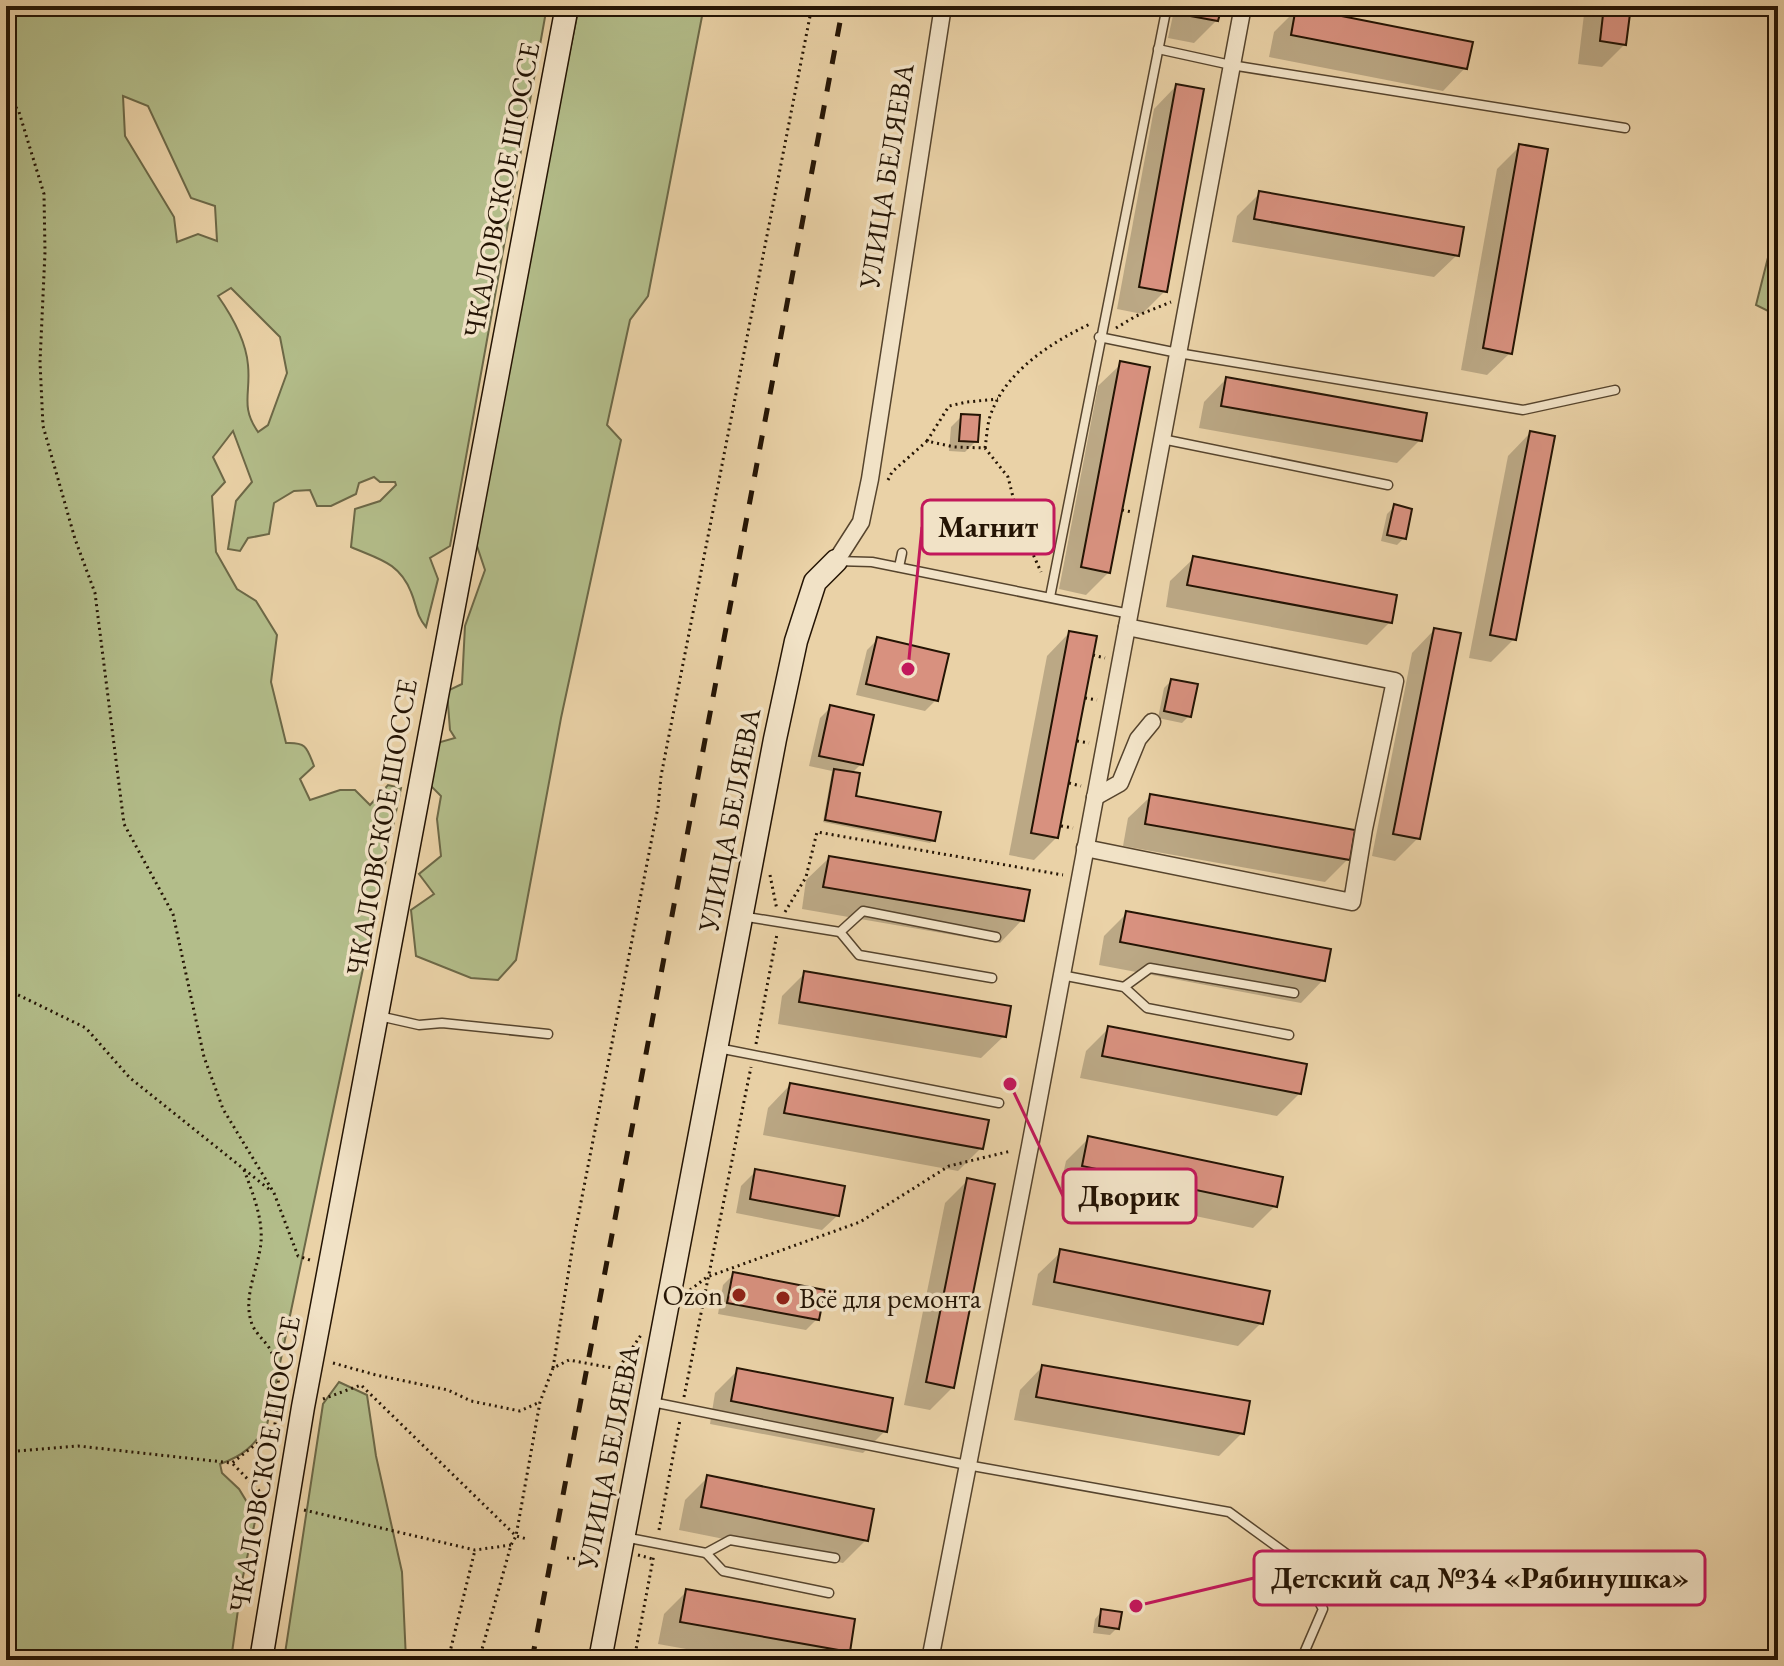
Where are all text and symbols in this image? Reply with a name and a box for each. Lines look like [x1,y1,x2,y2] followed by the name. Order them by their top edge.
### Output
[455,39,547,341] street label: ЧКАЛОВСКОЕ ШОССЕ
[850,60,922,292] street label: УЛИЦА БЕЛЯЕВА
[922,500,1054,554] callout: Магнит
[938,507,1039,546] text: Магнит
[337,676,425,978] street label: ЧКАЛОВСКОЕ ШОССЕ
[689,704,768,936] street label: УЛИЦА БЕЛЯЕВА
[1063,1169,1196,1223] callout: Дворик
[1078,1176,1180,1215] text: Дворик
[662,1277,723,1313] place label: Ozon
[799,1280,982,1316] place label: Всё для ремонта
[730,1286,748,1304] marker: Ozon
[774,1289,792,1307] marker: Всё для ремонта
[220,1313,308,1615] street label: ЧКАЛОВСКОЕ ШОССЕ
[568,1341,647,1573] street label: УЛИЦА БЕЛЯЕВА
[1254,1551,1705,1605] callout: Детский сад №34 «Рябинушка»
[1271,1558,1689,1597] text: Детский сад №34 «Рябинушка»

